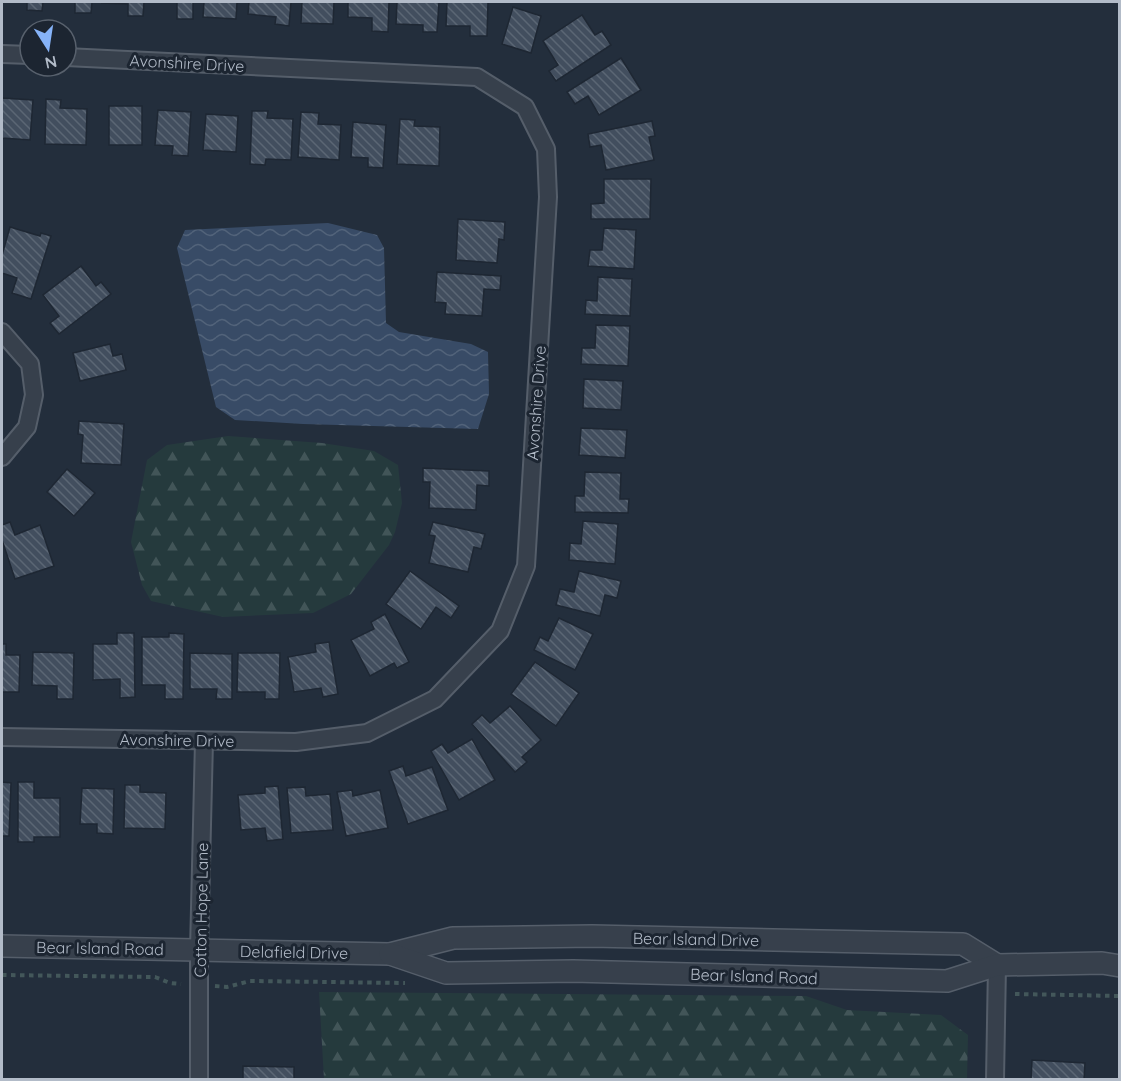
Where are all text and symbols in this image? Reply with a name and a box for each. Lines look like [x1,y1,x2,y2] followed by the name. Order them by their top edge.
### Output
[18,18,78,78] north arrow
[129,50,245,76] street label: Avonshire Drive
[43,52,59,74] text: N
[522,345,550,461] street label: Avonshire Drive
[119,729,235,751] street label: Avonshire Drive
[190,842,212,978] street label: Cotton Hope Lane
[633,928,759,950] street label: Bear Island Drive
[36,937,164,959] street label: Bear Island Road
[240,941,348,963] street label: Delafield Drive
[690,964,818,988] street label: Bear Island Road

